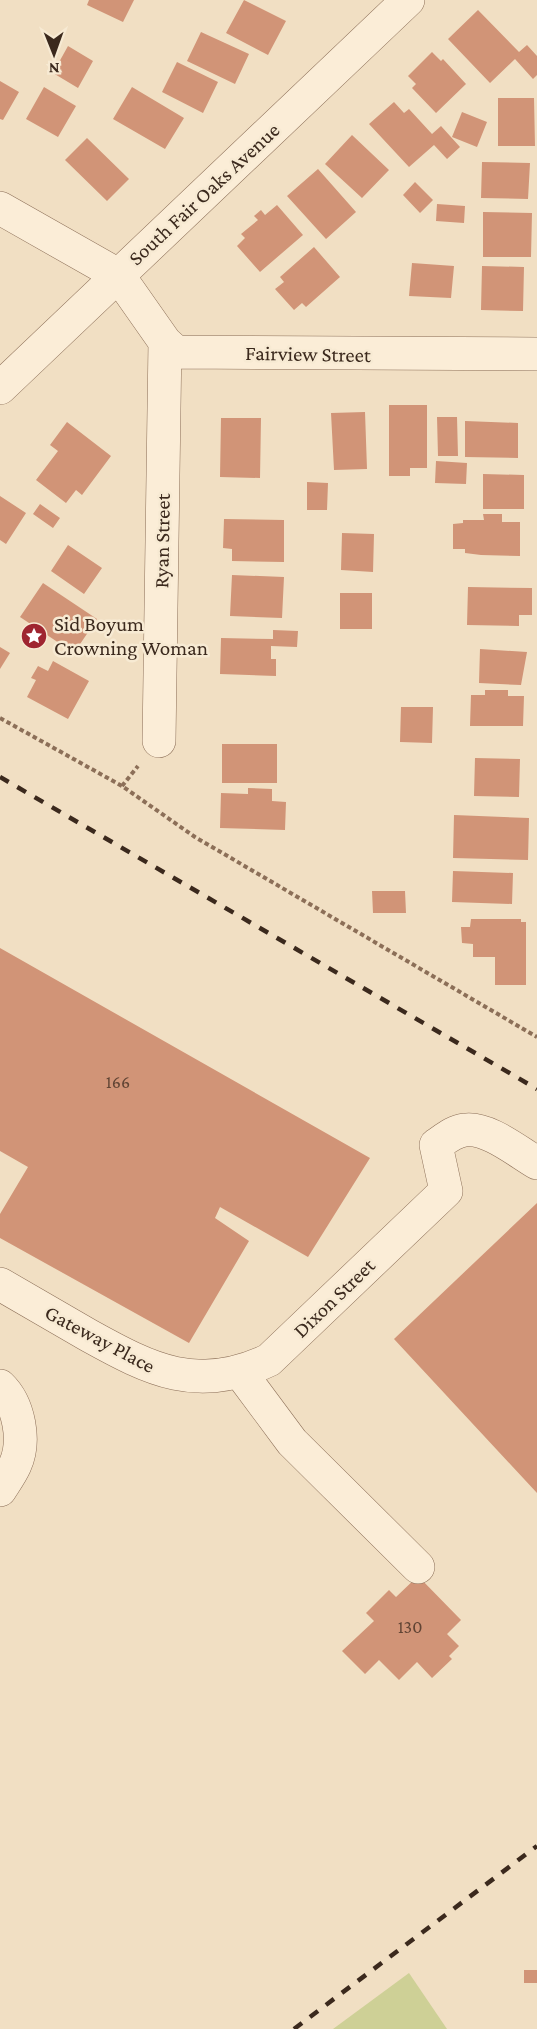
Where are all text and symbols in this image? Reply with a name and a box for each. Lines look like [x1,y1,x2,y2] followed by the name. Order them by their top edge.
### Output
[24,24,84,84] north arrow
[49,60,60,77] text: N
[123,118,285,270] street label: South Fair Oaks Avenue
[245,341,372,367] street label: Fairview Street
[149,492,175,589] street label: Ryan Street
[54,612,208,660] place label: Sid Boyum Crowning Woman
[19,621,49,651] place icon: Sid Boyum Crowning Woman
[106,1072,130,1092] house number: 166
[288,1253,380,1343] street label: Dixon Street
[41,1300,159,1378] street label: Gateway Place
[398,1617,422,1637] house number: 130

